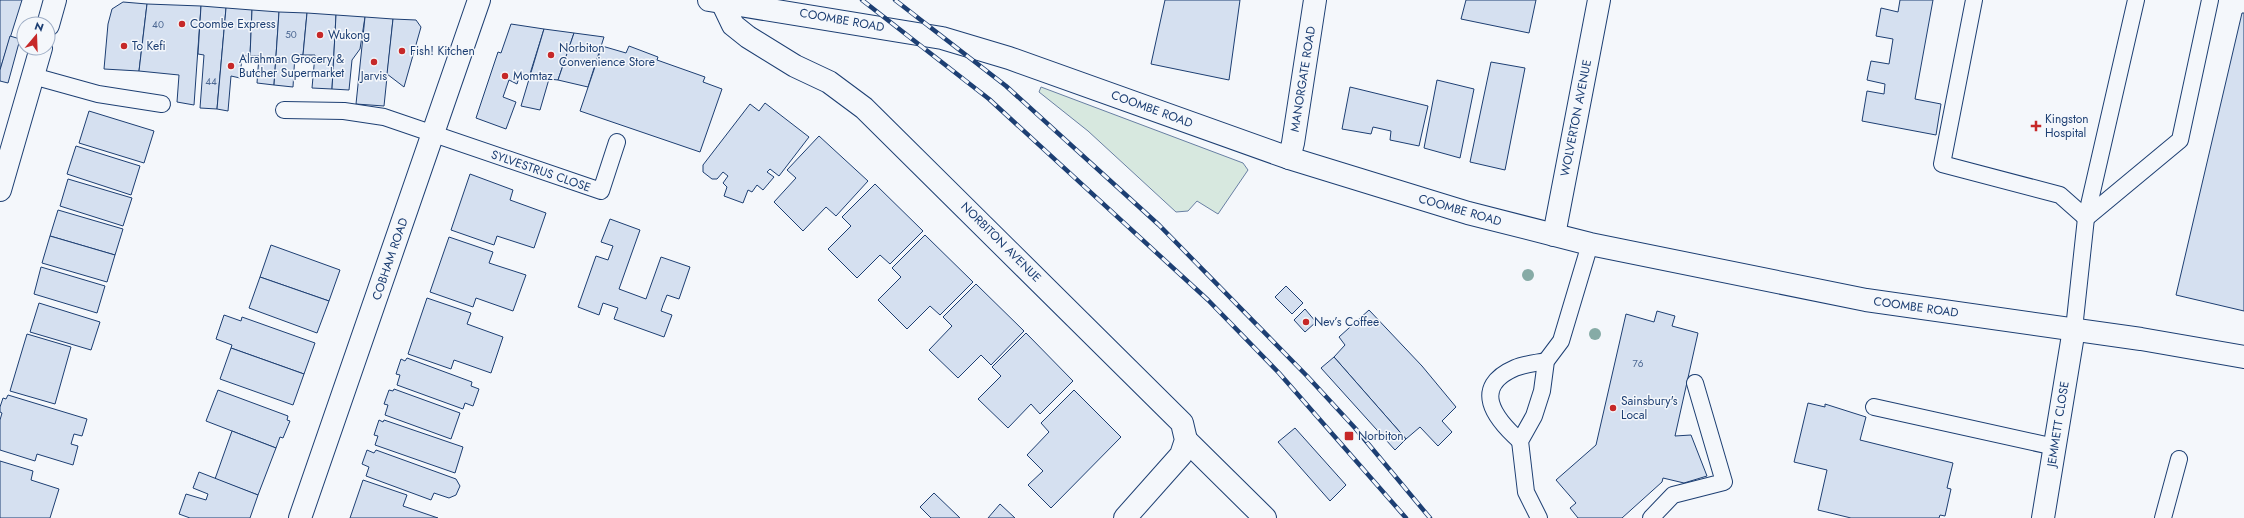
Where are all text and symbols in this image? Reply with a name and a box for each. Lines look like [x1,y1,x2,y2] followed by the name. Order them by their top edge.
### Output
[798,4,886,36] street label: COOMBE ROAD
[190,15,276,33] place label: Coombe Express
[16,16,56,56] north arrow
[152,17,164,32] house number: 40
[33,18,46,36] text: N
[177,19,187,29] marker: Coombe Express
[1286,25,1320,133] street label: MANORGATE ROAD
[328,26,370,44] place label: Wukong
[285,27,297,42] house number: 50
[315,30,325,40] marker: Wukong
[132,37,166,55] place label: To Kefi
[559,39,655,71] place label: Norbiton Convenience Store
[119,41,129,51] marker: To Kefi
[410,42,475,60] place label: Fish! Kitchen
[397,46,407,56] marker: Fish! Kitchen
[239,50,344,82] place label: Alrahman Grocery & Butcher Supermarket
[546,50,556,60] marker: Norbiton Convenience Store
[369,57,379,67] marker: Jarvis
[1556,58,1596,178] street label: WOLVERTON AVENUE
[226,61,236,71] marker: Alrahman Grocery & Butcher Supermarket
[359,67,387,85] place label: Jarvis
[513,67,553,85] place label: Momtaz
[500,71,510,81] marker: Momtaz
[205,74,217,89] house number: 44
[1109,86,1195,132] street label: COOMBE ROAD
[2045,110,2089,142] place label: Kingston Hospital
[2030,120,2042,132] marker: Kingston Hospital
[489,145,593,197] street label: SYLVESTRUS CLOSE
[1416,190,1504,230] street label: COOMBE ROAD
[957,198,1045,286] street label: NORBITON AVENUE
[367,215,413,303] street label: COBHAM ROAD
[1872,292,1960,322] street label: COOMBE ROAD
[1314,313,1379,331] place label: Nev’s Coffee
[1301,317,1311,327] marker: Nev’s Coffee
[1632,356,1644,371] house number: 76
[2042,380,2074,470] street label: JEMMETT CLOSE
[1621,392,1678,424] place label: Sainsbury's Local
[1608,403,1618,413] marker: Sainsbury's Local
[1358,427,1404,445] place label: Norbiton
[1343,430,1355,442] marker: Norbiton

